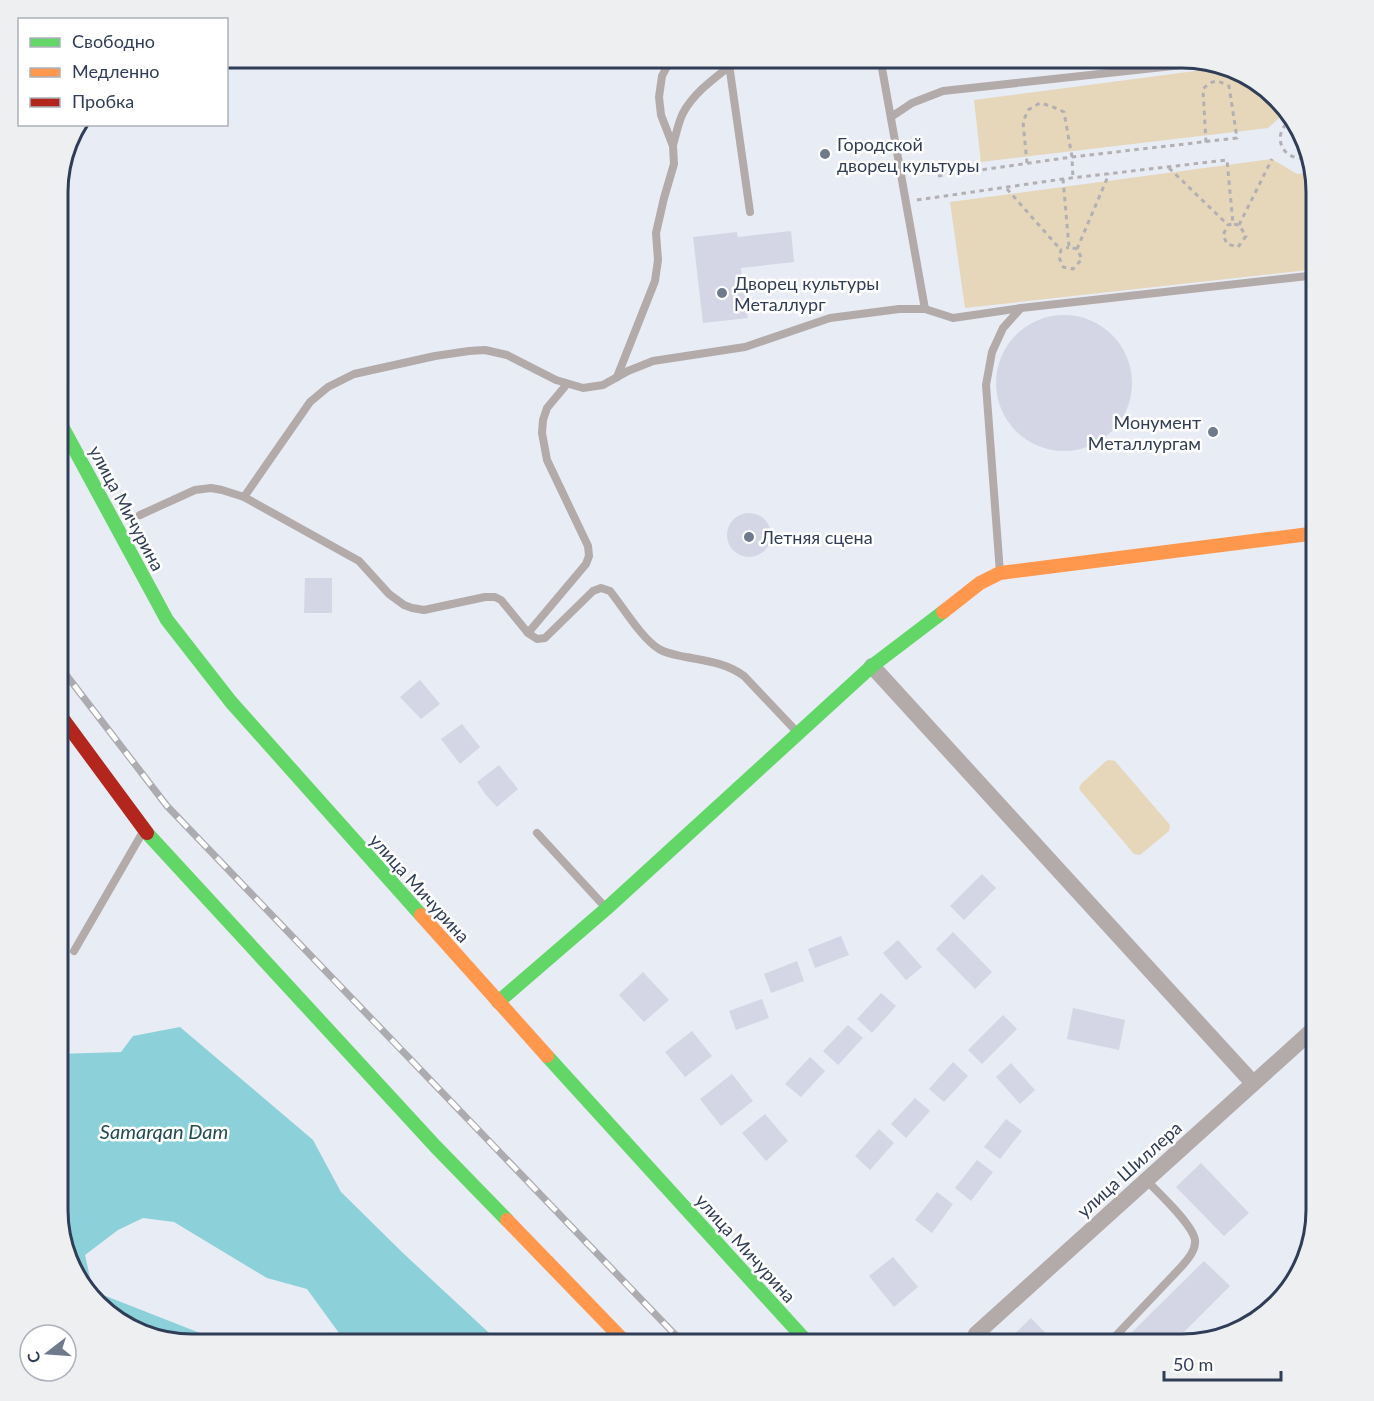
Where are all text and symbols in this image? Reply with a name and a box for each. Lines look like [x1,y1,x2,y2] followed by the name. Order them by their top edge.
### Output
[18,18,228,126] legend
[72,30,155,52] text: Свободно
[72,60,160,82] text: Медленно
[72,90,134,112] text: Пробка
[837,133,979,176] place label: Городской дворец культуры
[818,147,832,161] marker: Городской дворец культуры
[734,272,879,315] place label: Дворец культуры Металлург
[715,286,729,300] marker: Дворец культуры Металлург
[1088,411,1201,454] place label: Монумент Металлургам
[1206,425,1220,439] marker: Монумент Металлургам
[85,442,169,574] street label: улица Мичурина
[760,526,873,548] place label: Летняя сцена
[742,530,756,544] marker: Летняя сцена
[365,829,475,947] street label: улица Мичурина
[1072,1116,1186,1222] street label: улица Шиллера
[100,1119,228,1143] water label: Samarqan Dam
[691,1189,801,1307] street label: улица Мичурина
[18,1323,78,1383] north arrow
[1164,1344,1281,1382] scale bar
[22,1349,44,1365] text: С
[1173,1353,1213,1375] text: 50 m

